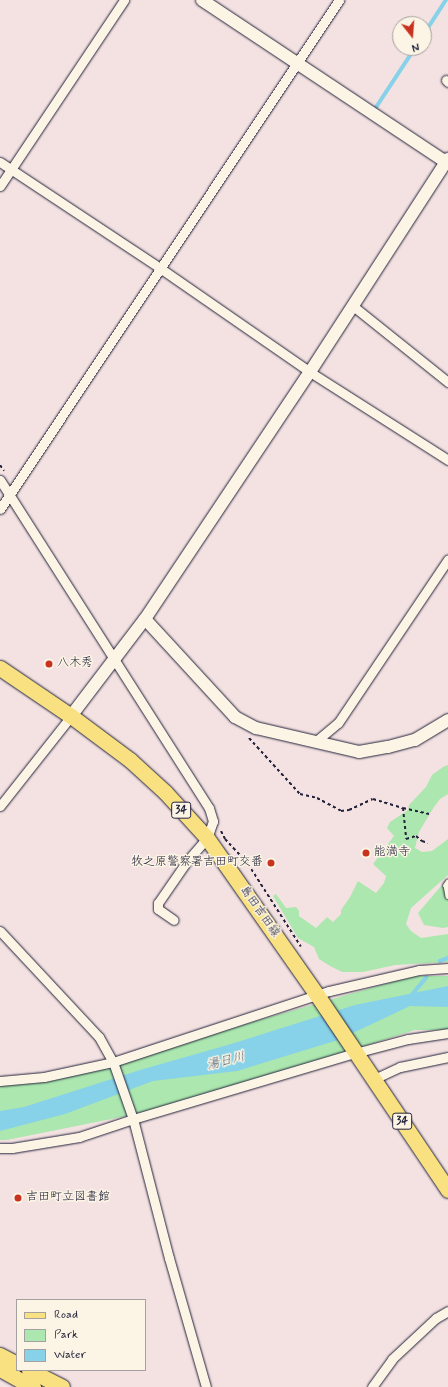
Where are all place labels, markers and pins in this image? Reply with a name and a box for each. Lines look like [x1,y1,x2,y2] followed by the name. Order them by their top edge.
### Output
[57,657,93,671] place label: 八木秀
[44,659,54,669] marker: 八木秀
[374,846,410,860] place label: 能満寺
[361,848,371,858] marker: 能満寺
[131,856,263,870] place label: 牧之原警察署吉田町交番
[266,858,276,868] marker: 牧之原警察署吉田町交番
[26,1191,110,1205] place label: 吉田町立図書館
[13,1193,23,1203] marker: 吉田町立図書館

